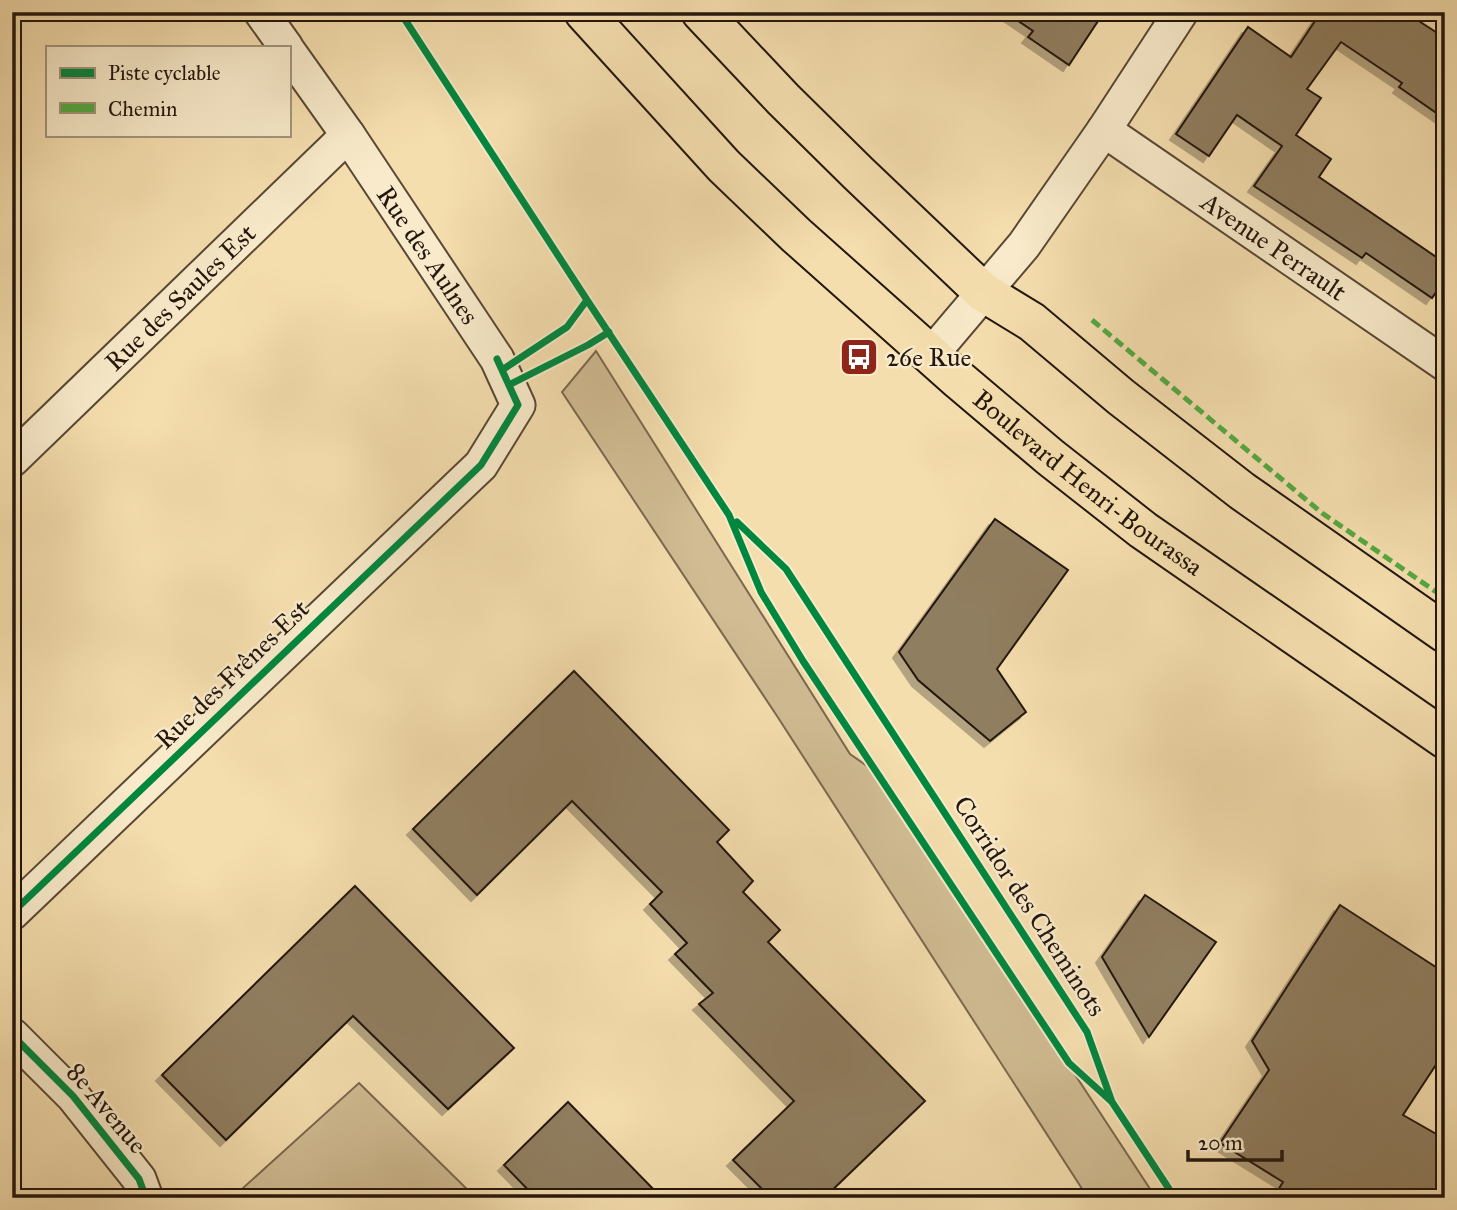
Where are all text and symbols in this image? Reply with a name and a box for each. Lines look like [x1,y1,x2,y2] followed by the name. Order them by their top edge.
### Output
[46,46,290,136] legend
[108,60,221,86] text: Piste cyclable
[108,96,177,122] text: Chemin
[370,180,486,330] street label: Rue des Aulnes
[1194,185,1353,308] street label: Avenue Perrault
[98,217,262,377] street label: Rue des Saules Est
[838,336,880,378] bus stop icon: 26e Rue
[886,341,971,373] place label: 26e Rue
[966,383,1209,583] street label: Boulevard Henri-Bourassa
[148,593,316,755] street label: Rue des Frênes Est
[947,790,1113,1022] street label: Corridor des Cheminots
[60,1056,154,1160] street label: 8e Avenue
[1188,1119,1282,1163] scale bar
[1198,1130,1243,1156] text: 20 m

